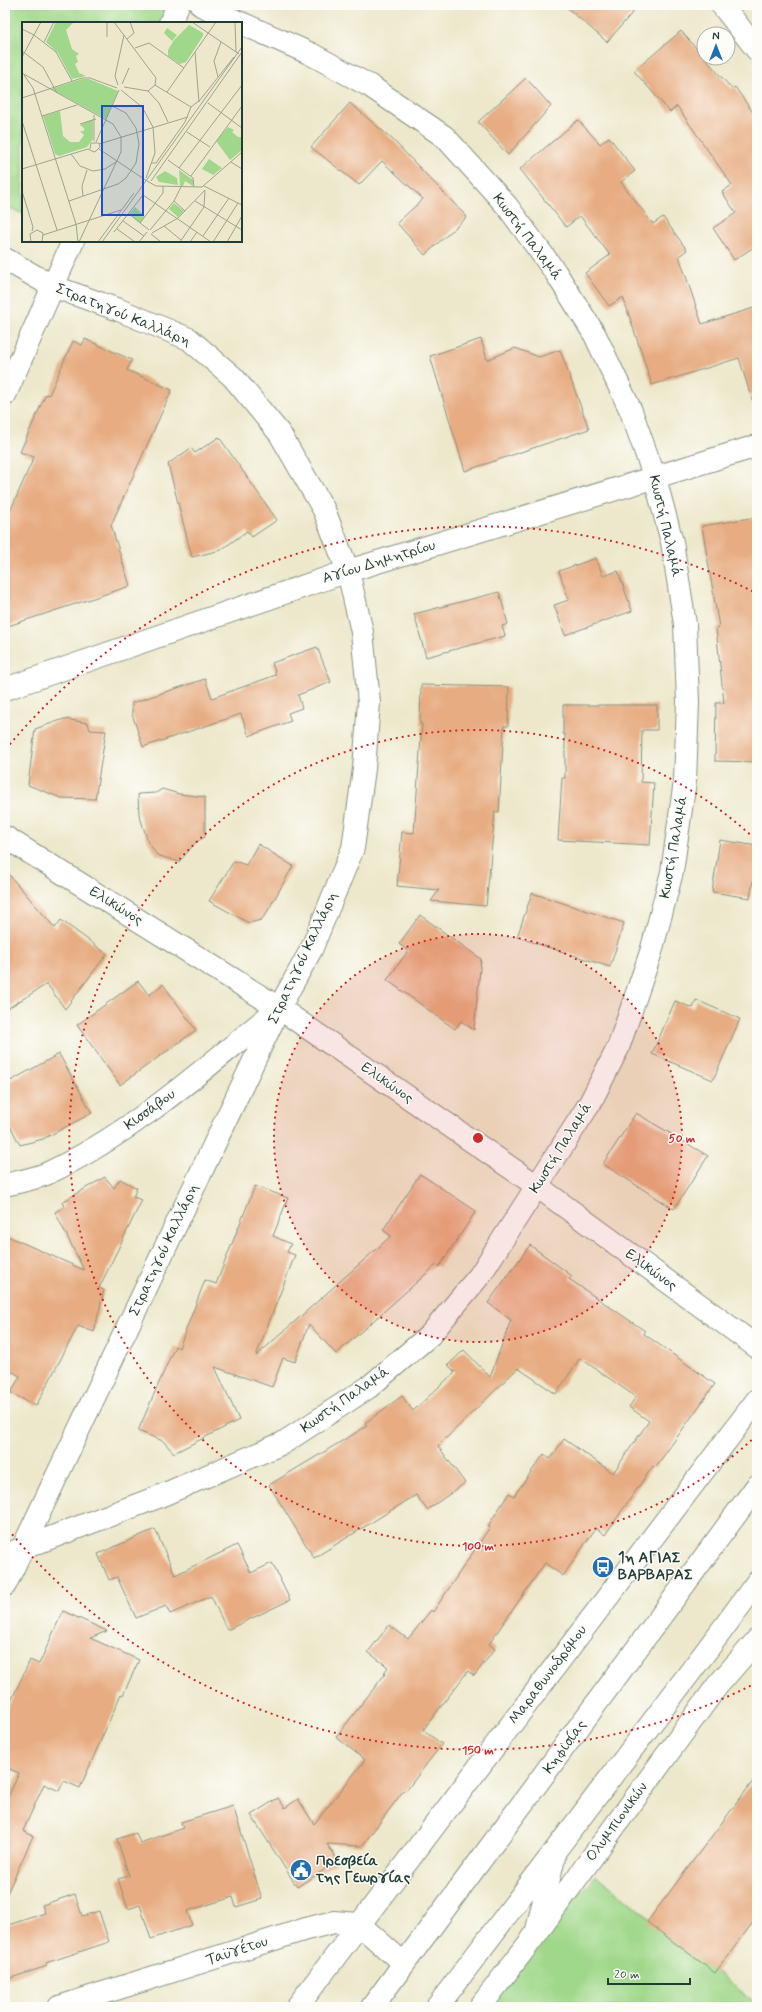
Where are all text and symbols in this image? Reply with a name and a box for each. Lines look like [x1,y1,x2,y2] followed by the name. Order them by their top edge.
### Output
[22,22,242,242] inset map
[696,26,736,66] north arrow
[712,30,720,44] text: N
[488,189,567,285] street label: Κωστή Παλαμά
[53,279,194,351] street label: Στρατηγού Καλλάρη
[644,473,687,580] street label: Κωστή Παλαμά
[320,535,438,589] street label: Αγίου Δημητρίου
[655,793,693,900] street label: Κωστή Παλαμά
[85,882,147,931] street label: Ελικώνος
[264,888,343,1027] street label: Στρατηγού Καλλάρη
[357,1058,418,1109] street label: Ελικώνος
[120,1084,180,1135] street label: Κισσάβου
[525,1098,597,1197] street label: Κωστή Παλαμά
[471,1131,485,1145] centre of rings
[669,1131,696,1147] text: 50 m
[125,1180,204,1319] street label: Στρατηγού Καλλάρη
[621,1244,681,1296] street label: Ελικώνος
[297,1362,394,1438] street label: Κωστή Παλαμά
[462,1539,495,1555] text: 100 m
[618,1548,693,1585] place label: 1η ΑΓΙΑΣ ΒΑΡΒΑΡΑΣ
[590,1554,616,1580] bus stop icon: 1η ΑΓΙΑΣ ΒΑΡΒΑΡΑΣ
[504,1621,592,1729] street label: Μαραθωνοδρόμου
[539,1716,592,1778] street label: Κηφισίας
[462,1743,494,1759] text: 150 m
[581,1778,653,1866] street label: Ολυμπιονικών
[315,1851,411,1888] place label: Πρεσβεία της Γεωργίας
[288,1857,314,1883] public building icon: Πρεσβεία της Γεωργίας
[203,1931,271,1970] street label: Ταϋγέτου
[608,1960,690,1986] scale bar
[614,1967,640,1983] text: 20 m

